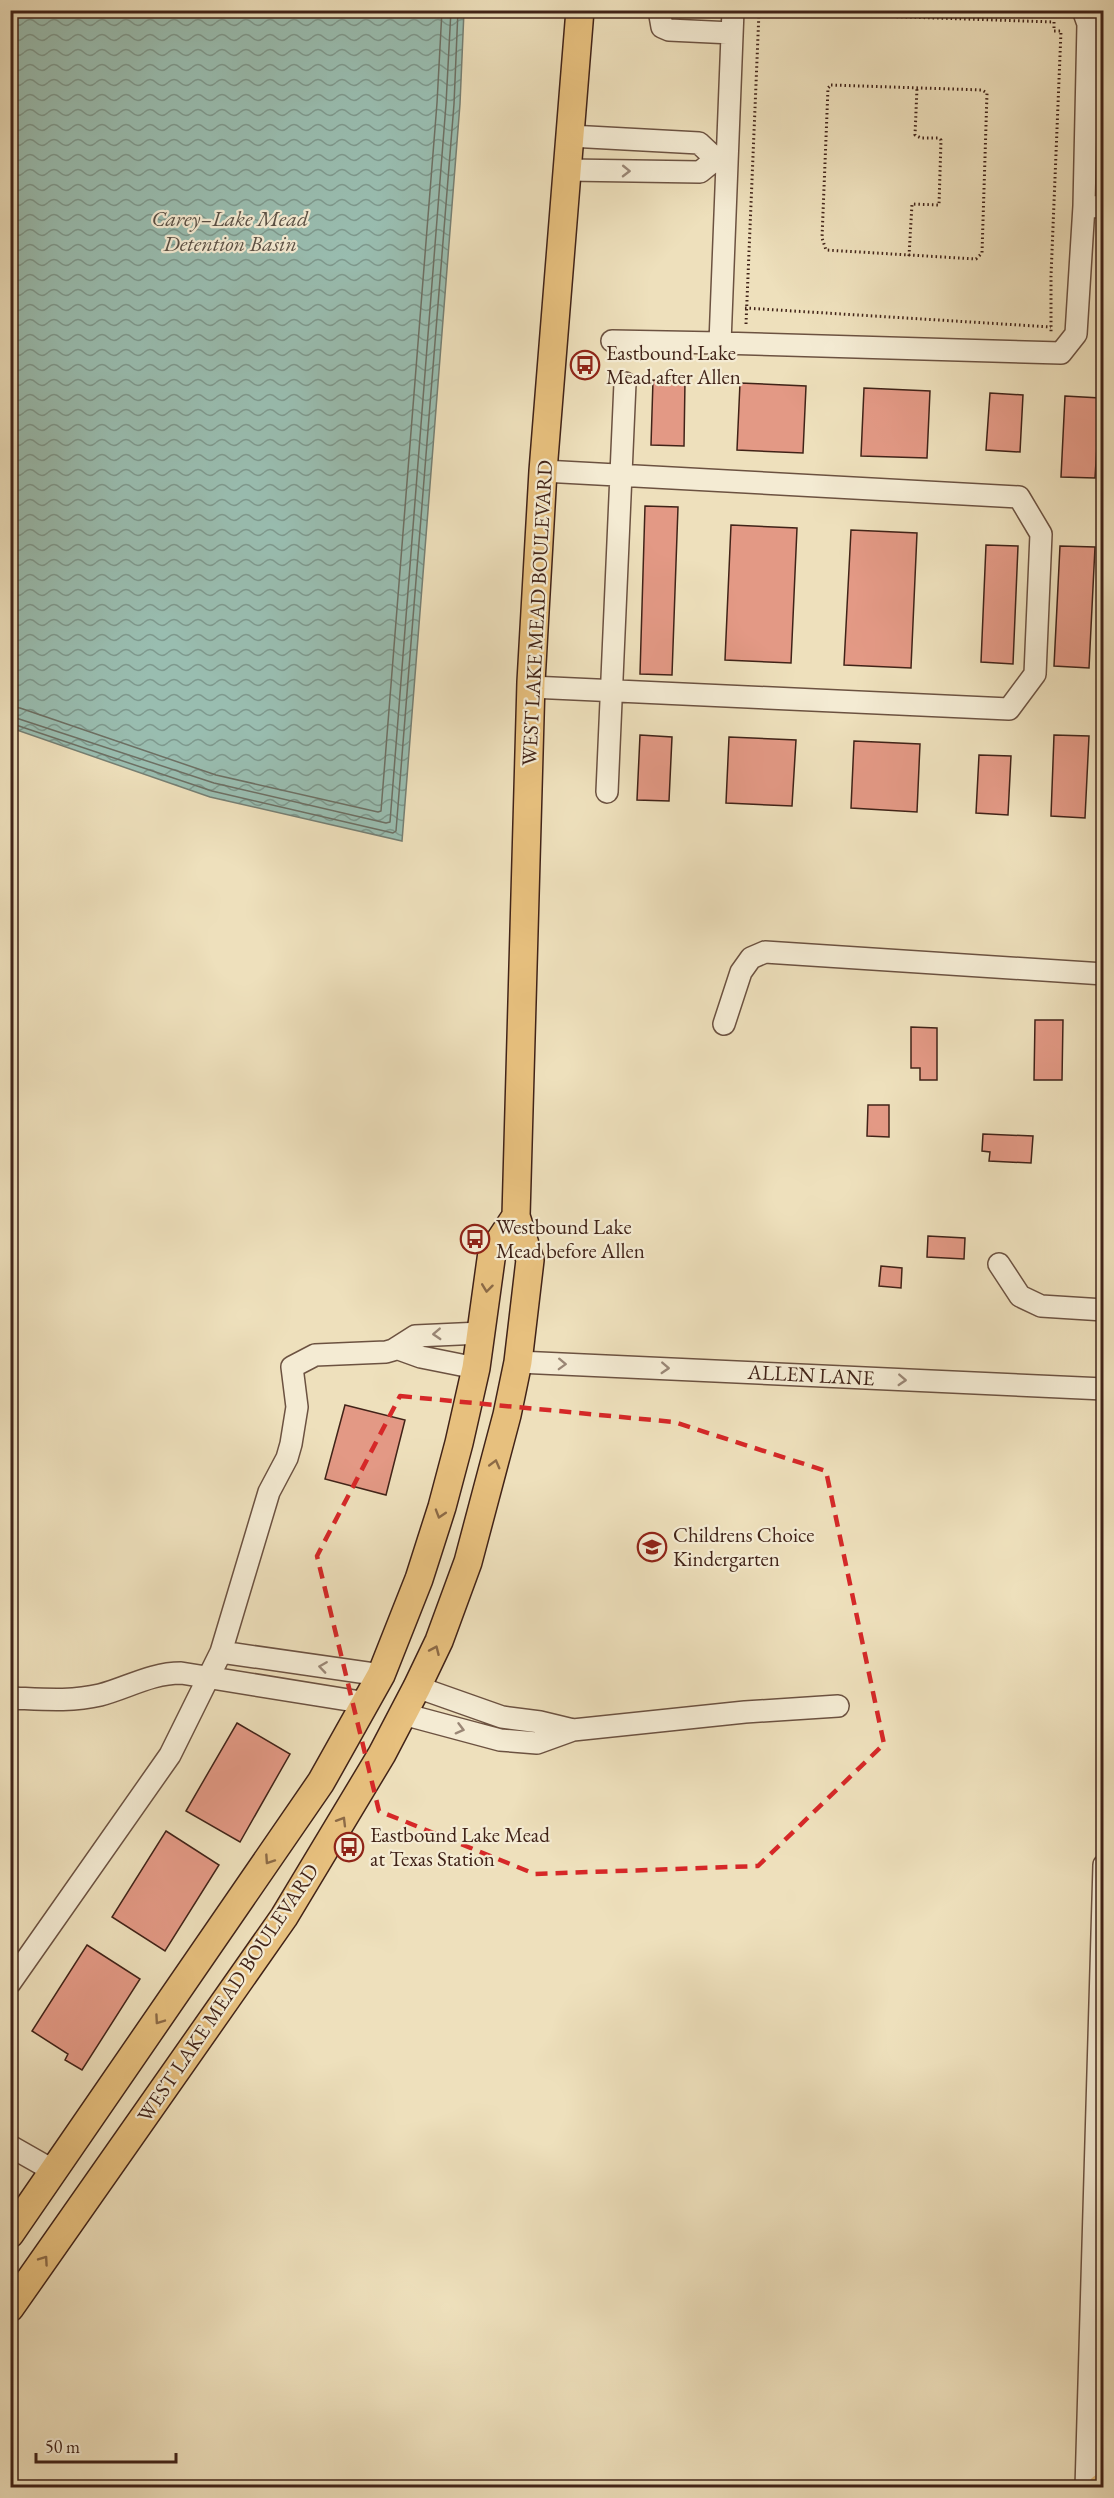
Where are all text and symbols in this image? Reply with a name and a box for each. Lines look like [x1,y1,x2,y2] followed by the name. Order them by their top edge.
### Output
[622,165,631,177] one-way arrow
[152,204,309,258] water label: Carey–Lake Mead Detention Basin
[606,339,741,390] place label: Eastbound Lake Mead after Allen
[569,349,601,381] bus stop icon: Eastbound Lake Mead after Allen
[515,459,558,767] street label: WEST LAKE MEAD BOULEVARD
[496,1213,645,1264] place label: Westbound Lake Mead before Allen
[459,1223,491,1255] bus stop icon: Westbound Lake Mead before Allen
[482,1284,494,1293] one-way arrow
[432,1328,441,1341] one-way arrow
[558,1357,567,1370] one-way arrow
[746,1358,875,1391] street label: ALLEN LANE
[661,1362,670,1375] one-way arrow
[897,1373,906,1386] one-way arrow
[487,1460,500,1470] one-way arrow
[434,1508,447,1519] one-way arrow
[673,1521,814,1572] place label: Childrens Choice Kindergarten
[636,1531,668,1563] school or university icon: Childrens Choice Kindergarten
[427,1645,439,1656] one-way arrow
[319,1661,328,1673] one-way arrow
[454,1722,465,1734] one-way arrow
[334,1817,346,1827] one-way arrow
[370,1821,550,1872] place label: Eastbound Lake Mead at Texas Station
[333,1831,365,1863] bus stop icon: Eastbound Lake Mead at Texas Station
[266,1853,277,1864] one-way arrow
[131,1858,324,2127] street label: WEST LAKE MEAD BOULEVARD
[155,2014,166,2025] one-way arrow
[37,2256,48,2267] one-way arrow
[36,2426,176,2464] scale bar
[45,2435,80,2458] text: 50 m

